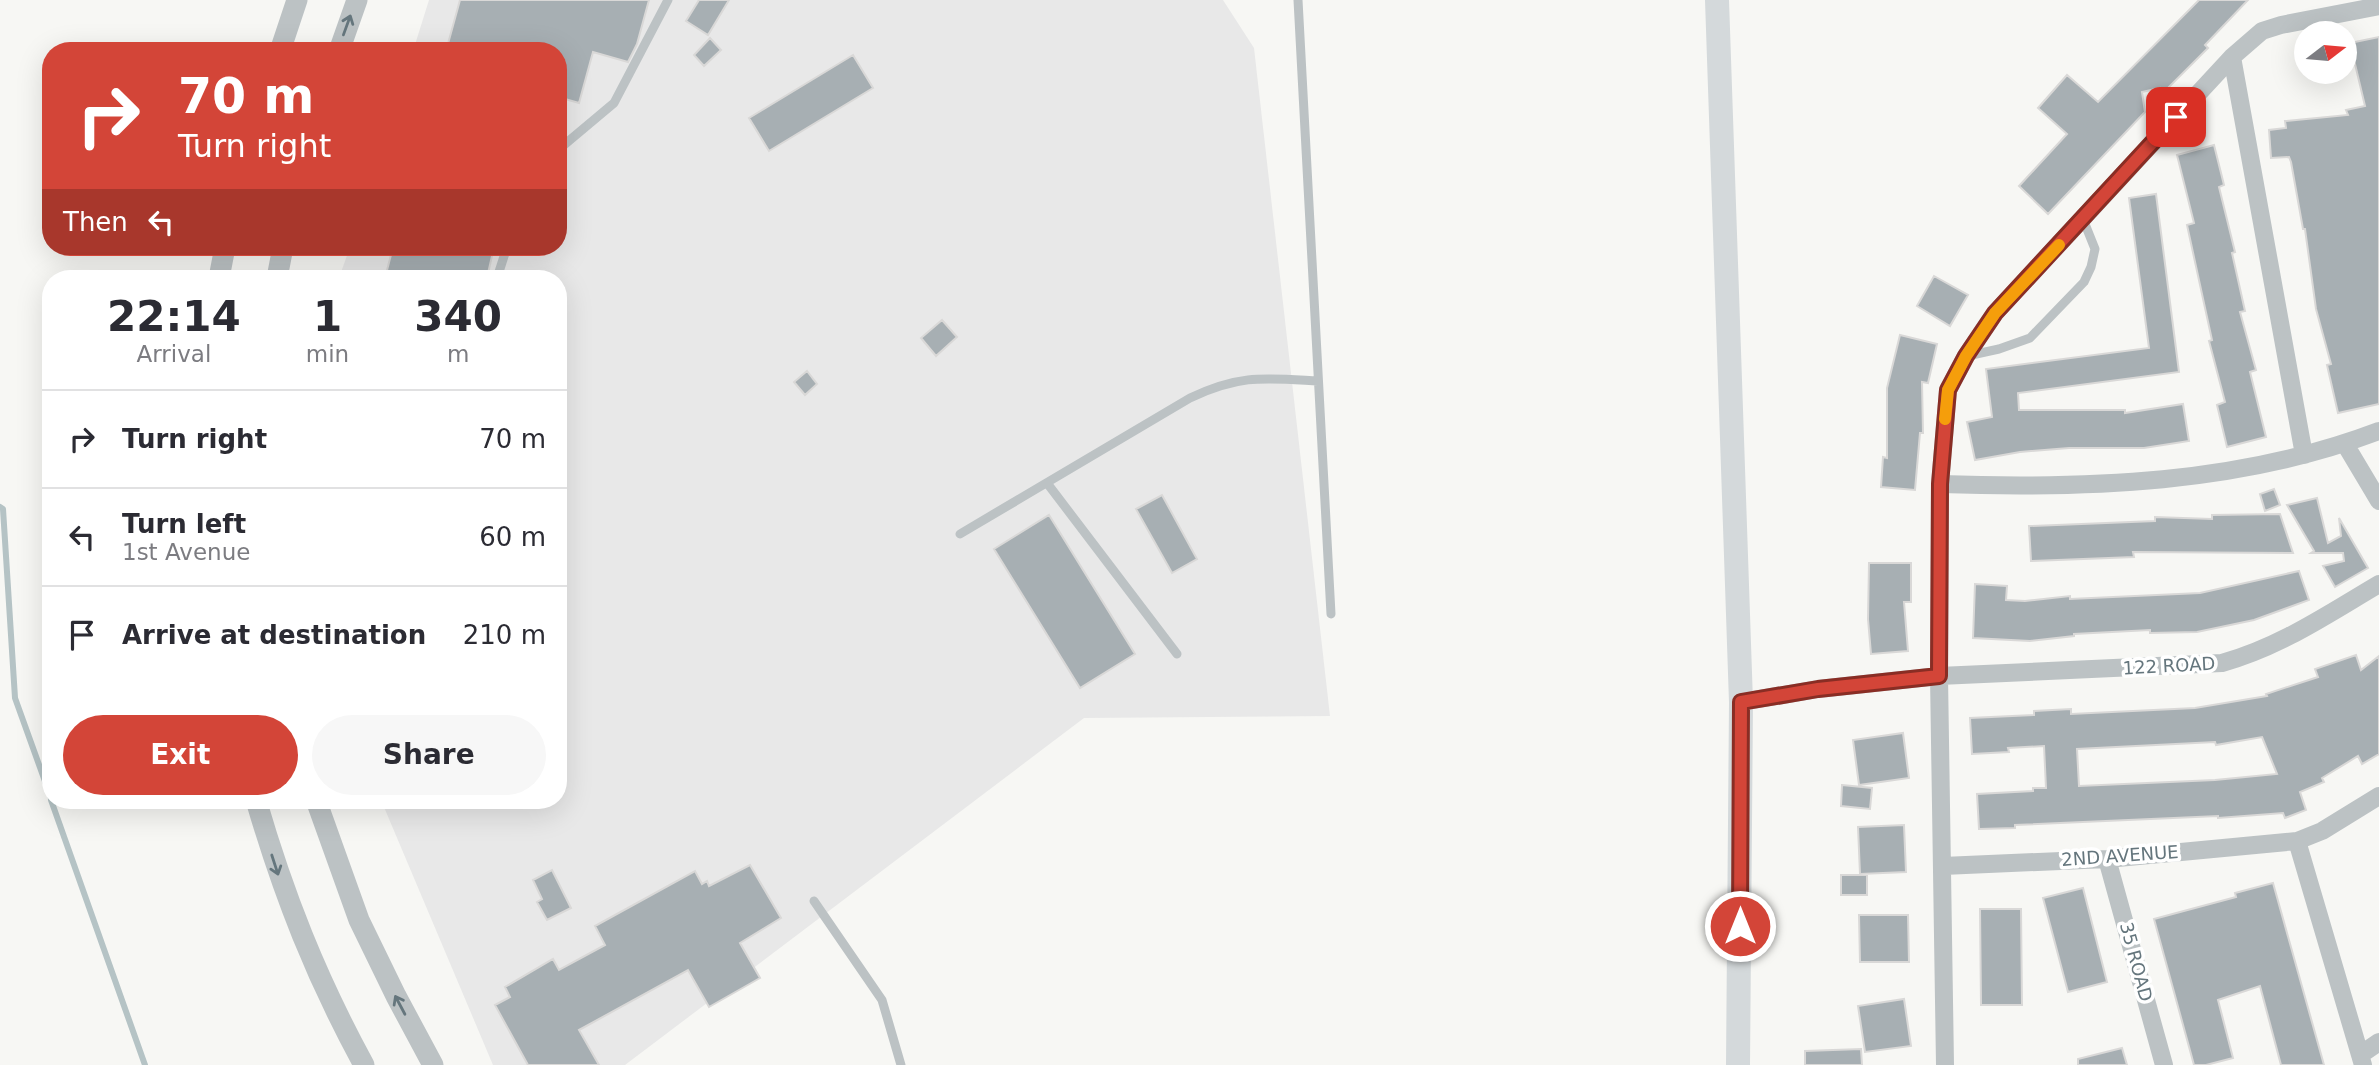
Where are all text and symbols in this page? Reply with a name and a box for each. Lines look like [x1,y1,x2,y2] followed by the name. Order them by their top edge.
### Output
[342,15,355,37] one-way arrow
[2294,21,2357,84] north arrow
[2294,21,2357,84] map controls
[178,68,314,125] text: 70 m
[63,70,154,161] icon: right
[2146,87,2206,147] pin
[2157,98,2195,136] icon: arrive
[178,127,331,165] text: Turn right
[142,203,180,241] icon: left
[63,207,128,237] text: Then
[107,292,241,341] text: 22:14
[313,292,342,341] text: 1
[414,292,502,341] text: 340
[137,341,211,367] text: Arrival
[306,341,349,367] text: min
[447,341,469,367] text: m
[63,420,101,458] icon: right
[122,424,267,454] text: Turn right
[479,424,546,454] text: 70 m
[122,509,246,539] text: Turn left
[63,518,101,556] icon: left
[479,522,546,552] text: 60 m
[122,539,250,565] text: 1st Avenue
[63,616,101,654] icon: arrive
[122,620,426,650] text: Arrive at destination
[463,620,546,650] text: 210 m
[2122,653,2216,678] street label: 122 ROAD
[63,715,298,795] button: Exit
[312,715,546,795] button: Share
[2061,841,2179,870] street label: 2ND AVENUE
[270,854,282,876] one-way arrow
[1703,889,1777,963] position arrow
[2116,920,2157,1004] street label: 35 ROAD
[393,995,407,1016] one-way arrow

